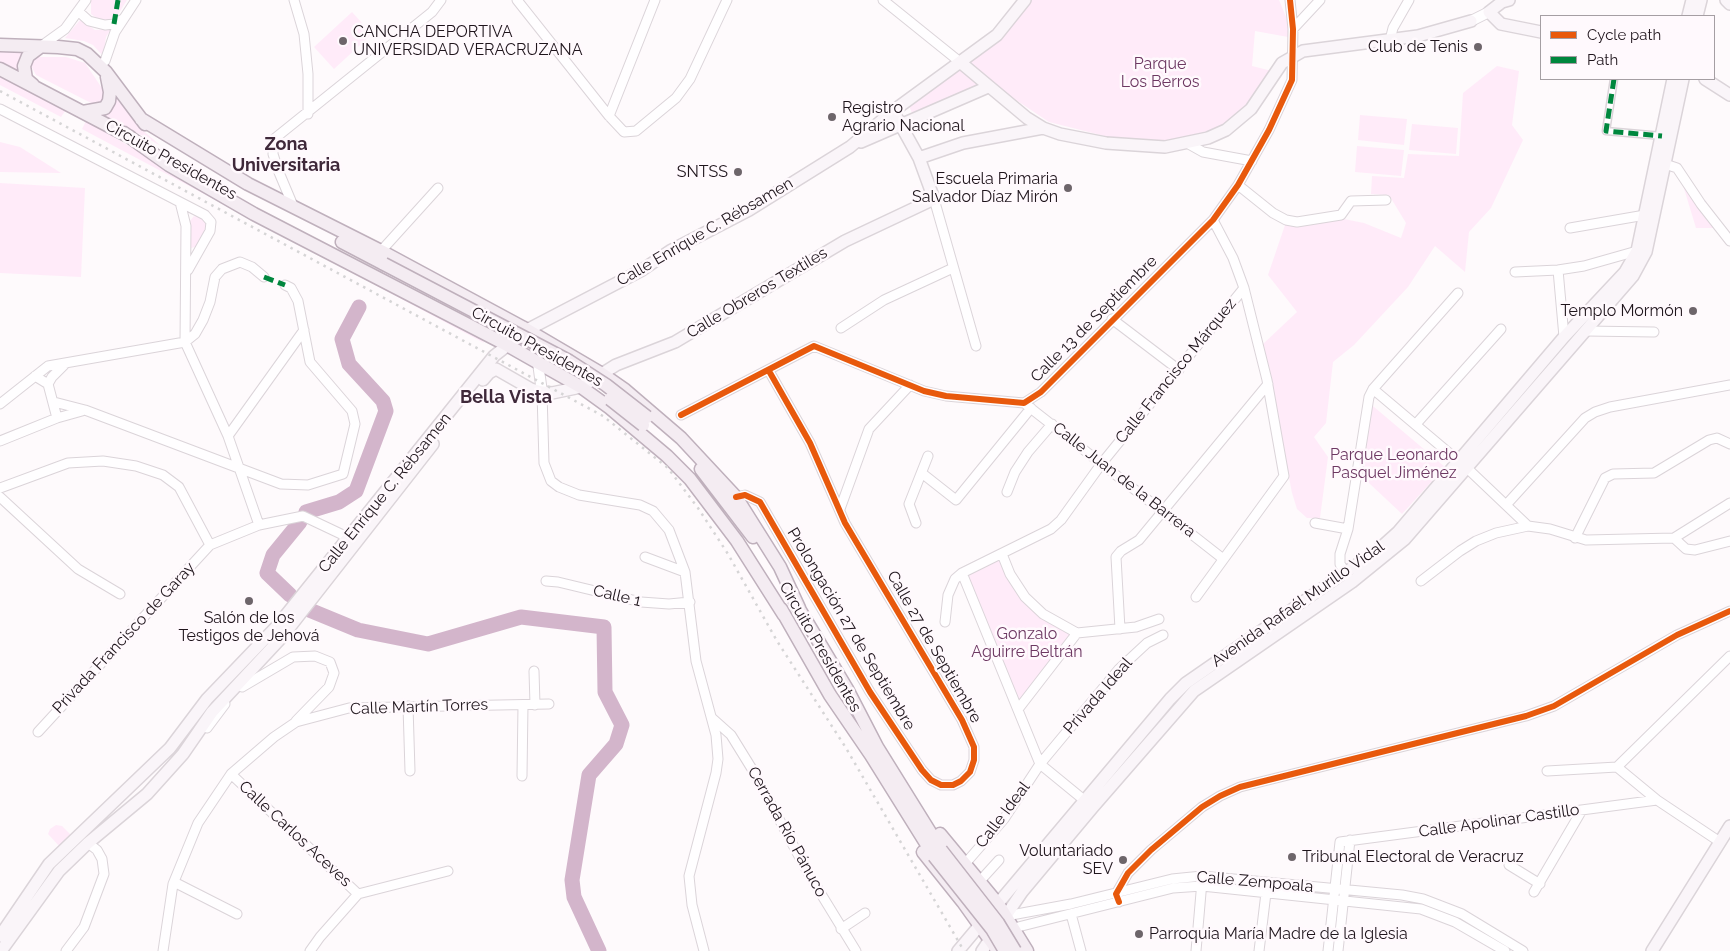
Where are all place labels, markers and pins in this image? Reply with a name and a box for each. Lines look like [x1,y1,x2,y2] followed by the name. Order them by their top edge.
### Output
[353,22,582,60] place label: CANCHA DEPORTIVA UNIVERSIDAD VERACRUZANA
[337,35,349,47] marker: CANCHA DEPORTIVA UNIVERSIDAD VERACRUZANA
[1368,37,1468,57] place label: Club de Tenis
[1472,41,1484,53] marker: Club de Tenis
[842,98,965,136] place label: Registro Agrario Nacional
[826,111,838,123] marker: Registro Agrario Nacional
[677,162,728,182] place label: SNTSS
[732,166,744,178] marker: SNTSS
[912,169,1058,207] place label: Escuela Primaria Salvador Díaz Mirón
[1062,182,1074,194] marker: Escuela Primaria Salvador Díaz Mirón
[1561,301,1683,321] place label: Templo Mormón
[1687,305,1699,317] marker: Templo Mormón
[243,595,255,607] marker: Salón de los Testigos de Jehová
[178,608,320,646] place label: Salón de los Testigos de Jehová
[1019,841,1113,879] place label: Voluntariado SEV
[1302,847,1524,867] place label: Tribunal Electoral de Veracruz
[1286,851,1298,863] marker: Tribunal Electoral de Veracruz
[1117,854,1129,866] marker: Voluntariado SEV
[1149,924,1408,944] place label: Parroquia María Madre de la Iglesia
[1133,928,1145,940] marker: Parroquia María Madre de la Iglesia

